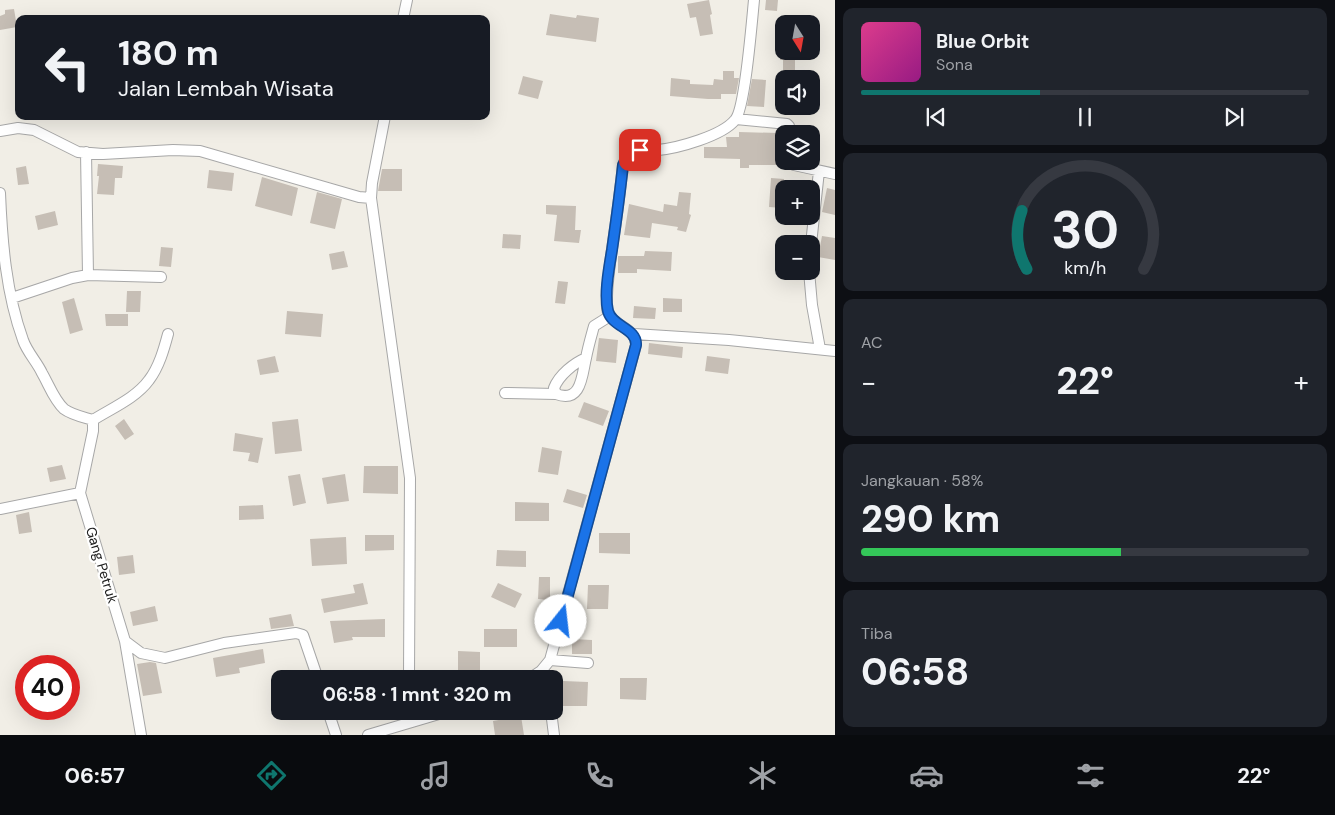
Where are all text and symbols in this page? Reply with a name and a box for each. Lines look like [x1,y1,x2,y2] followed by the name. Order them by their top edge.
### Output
[775,15,820,60] north arrow
[775,15,820,280] map controls
[936,29,1029,54] text: Blue Orbit
[118,30,219,76] text: 180 m
[35,35,100,100] icon: left
[936,54,973,75] text: Sona
[775,70,820,115] button: sound
[118,74,334,103] text: Jalan Lembah Wisata
[922,103,950,131] icon: previous
[1071,103,1099,131] icon: pause
[1220,103,1248,131] icon: next
[775,125,820,170] button: layers
[619,129,661,171] pin
[626,136,654,164] icon: arrive
[775,180,820,225] button: +
[1051,196,1119,264] text: 30
[775,235,820,280] button: −
[1064,256,1106,280] text: km/h
[861,332,882,353] text: AC
[1056,356,1114,406] text: 22°
[861,364,876,401] text: −
[1294,364,1309,401] text: +
[861,470,983,491] text: Jangkauan · 58%
[861,494,1000,544] text: 290 km
[82,525,122,605] street label: Gang Petruk
[534,594,586,646] position arrow
[861,623,893,644] text: Tiba
[861,647,969,697] text: 06:58
[15,655,80,720] speed limit sign: 40
[323,682,511,707] text: 06:58 · 1 mnt · 320 m
[254,758,289,793] icon: directions
[418,758,453,793] icon: music
[582,758,617,793] icon: phone
[745,758,780,793] icon: climate
[909,758,944,793] icon: car
[1073,758,1108,793] icon: filters
[64,761,125,790] text: 06:57
[1237,761,1271,790] text: 22°

